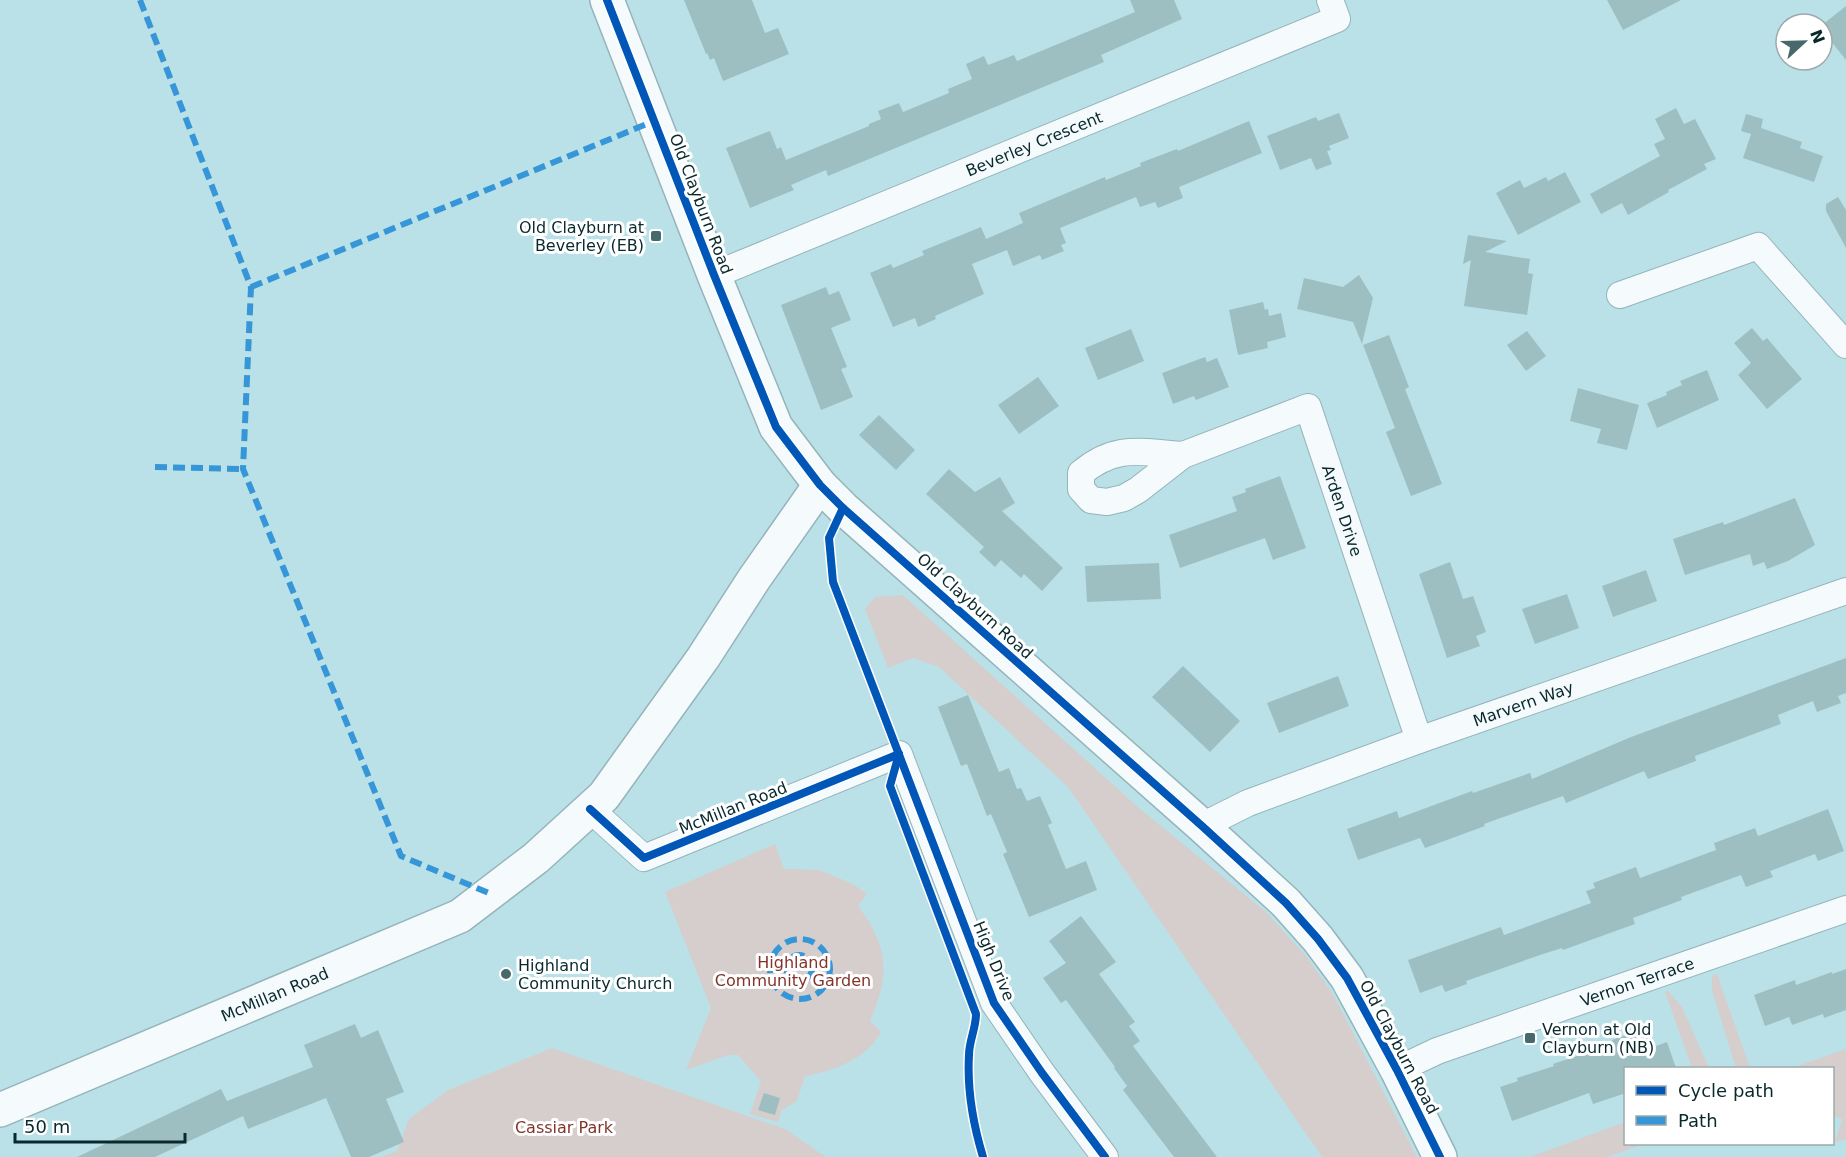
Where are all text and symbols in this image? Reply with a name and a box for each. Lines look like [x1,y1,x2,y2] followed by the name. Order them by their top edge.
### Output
[1774,12,1834,72] north arrow
[1806,27,1829,46] text: N
[963,107,1105,180] street label: Beverley Crescent
[665,131,737,277] street label: Old Clayburn Road
[519,218,644,255] place label: Old Clayburn at Beverley (EB)
[649,229,663,243] marker: Old Clayburn at Beverley (EB)
[1318,462,1367,559] street label: Arden Drive
[913,549,1037,663] street label: Old Clayburn Road
[1470,677,1576,730] street label: Marvern Way
[676,778,790,838] street label: McMillan Road
[969,918,1019,1004] street label: High Drive
[715,953,871,990] park label: Highland Community Garden
[1578,953,1696,1010] street label: Vernon Terrace
[518,956,672,993] place label: Highland Community Church
[218,963,331,1025] street label: McMillan Road
[499,967,513,981] marker: Highland Community Church
[1356,977,1442,1117] street label: Old Clayburn Road
[1542,1020,1654,1057] place label: Vernon at Old Clayburn (NB)
[1523,1031,1537,1045] marker: Vernon at Old Clayburn (NB)
[1624,1067,1834,1145] legend
[1678,1080,1774,1101] text: Cycle path
[15,1106,184,1144] scale bar
[1678,1110,1718,1131] text: Path
[24,1116,70,1137] text: 50 m
[515,1118,614,1137] park label: Cassiar Park

